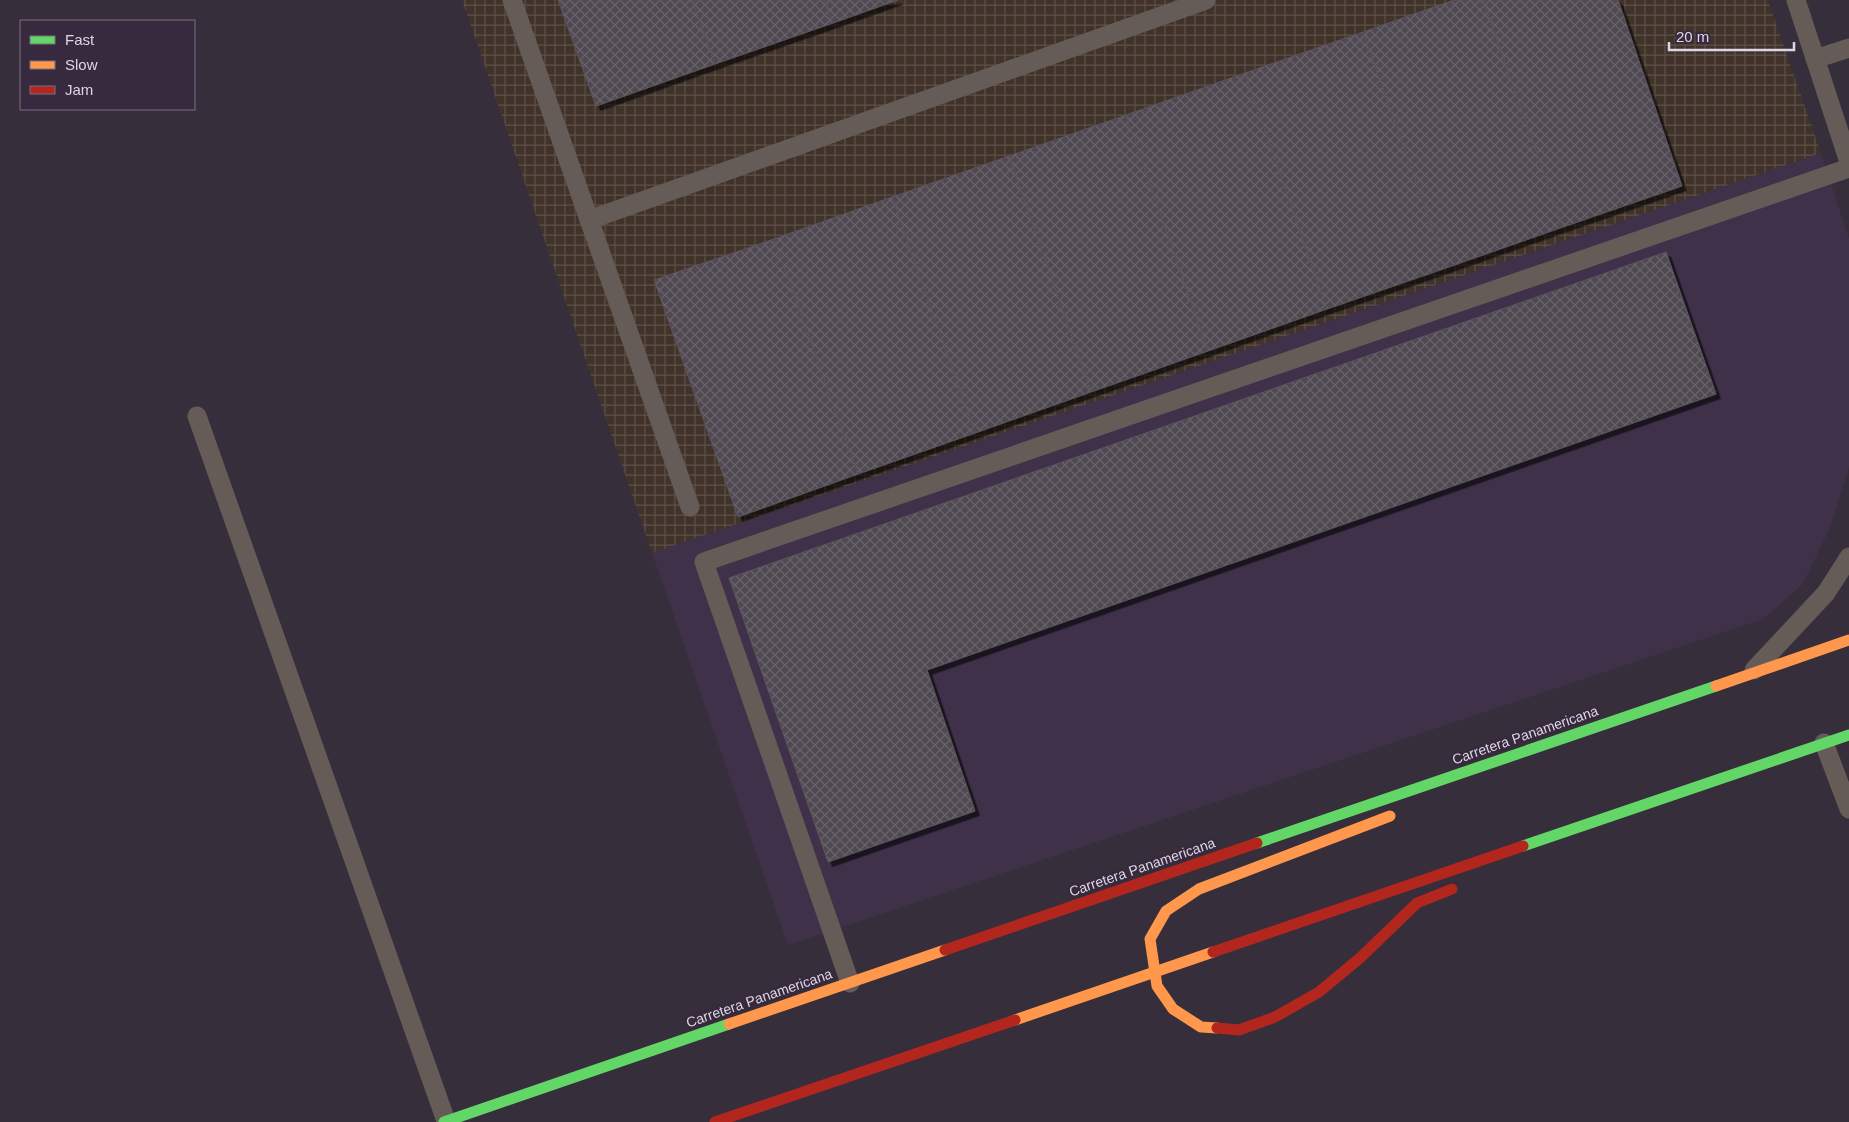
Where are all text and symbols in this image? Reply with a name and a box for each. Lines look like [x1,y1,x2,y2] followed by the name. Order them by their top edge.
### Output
[20,20,195,110] legend
[1669,20,1794,52] scale bar
[1676,28,1709,45] text: 20 m
[65,31,95,48] text: Fast
[65,56,98,73] text: Slow
[65,81,93,98] text: Jam
[1450,702,1600,768] street label: Carretera Panamericana
[1067,834,1217,900] street label: Carretera Panamericana
[684,965,834,1031] street label: Carretera Panamericana

